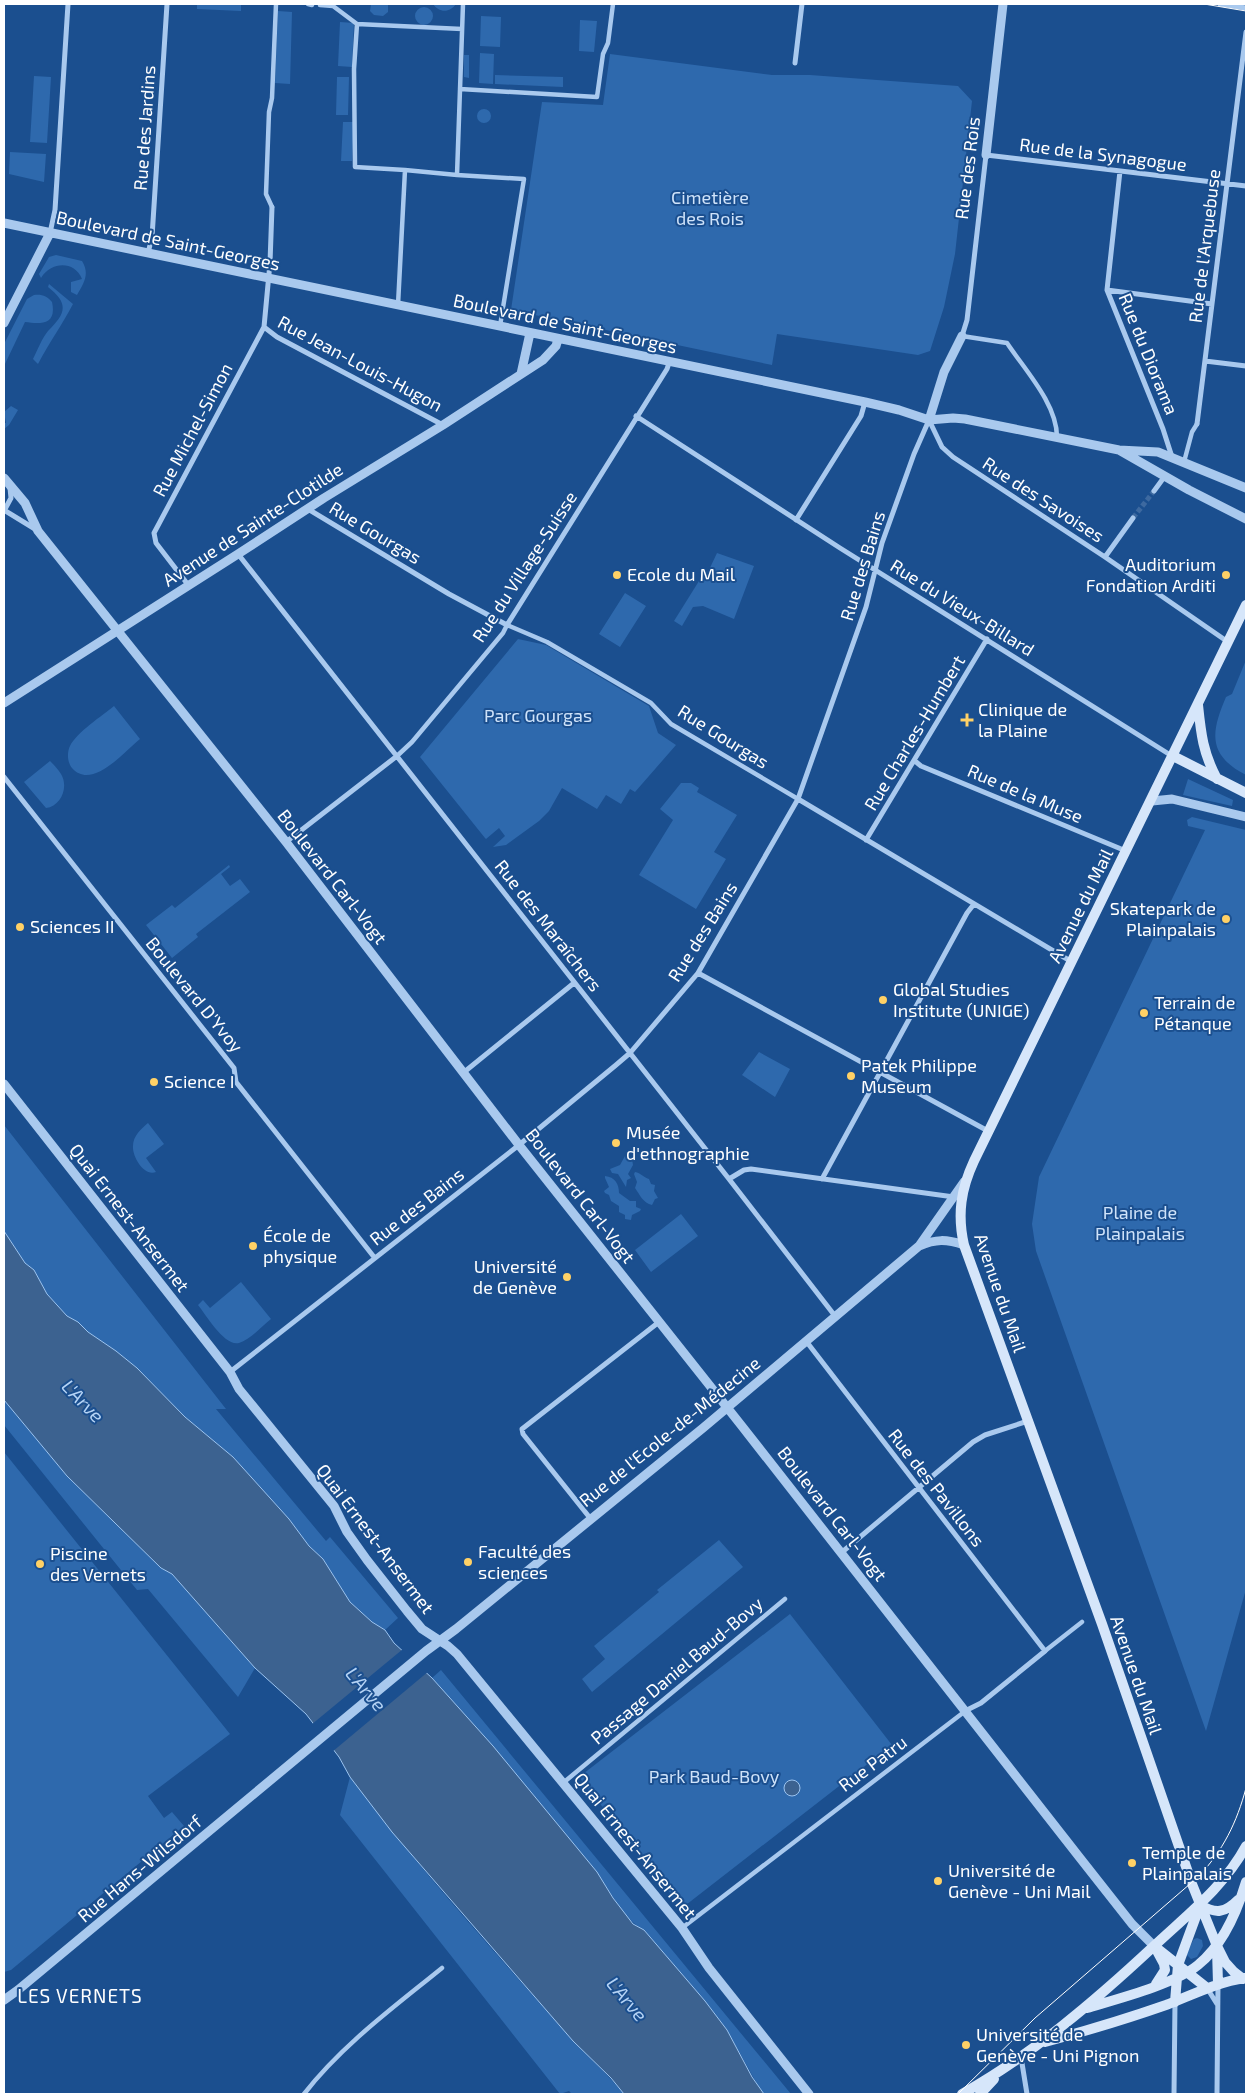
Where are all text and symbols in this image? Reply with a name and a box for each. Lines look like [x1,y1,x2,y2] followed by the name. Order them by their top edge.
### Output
[129,65,159,191] street label: Rue des Jardins
[950,115,984,220] street label: Rue des Rois
[1018,133,1188,175] street label: Rue de la Synagogue
[1184,168,1224,324] street label: Rue de l'Arquebuse
[671,186,749,229] park label: Cimetière des Rois
[54,206,282,275] street label: Boulevard de Saint-Georges
[451,289,679,358] street label: Boulevard de Saint-Georges
[1115,290,1183,418] street label: Rue du Diorama
[274,310,447,416] street label: Rue Jean-Louis-Hugon
[148,359,237,500] street label: Rue Michel-Simon
[979,452,1108,547] street label: Rue des Savoises
[158,458,347,591] street label: Avenue de Sainte-Clotilde
[467,487,581,646] street label: Rue du Village-Suisse
[326,496,425,568] street label: Rue Gourgas
[835,508,889,623] street label: Rue des Bains
[1086,553,1216,596] place label: Auditorium Fondation Arditi
[887,554,1038,660] street label: Rue du Vieux-Billard
[627,563,736,585] place label: Ecole du Mail
[611,569,623,581] marker: Ecole du Mail
[1220,569,1232,581] marker: Auditorium Fondation Arditi
[859,651,969,814] street label: Rue Charles-Humbert
[978,698,1067,741] place label: Clinique de la Plaine
[674,700,773,773] street label: Rue Gourgas
[484,704,592,726] park label: Parc Gourgas
[960,713,974,727] marker: Clinique de la Plaine
[964,759,1086,827] street label: Rue de la Muse
[273,805,392,948] street label: Boulevard Carl-Vogt
[1043,844,1118,966] street label: Avenue du Mail
[491,855,607,995] street label: Rue des Maraîchers
[663,878,742,985] street label: Rue des Bains
[1110,897,1216,940] place label: Skatepark de Plainpalais
[1220,913,1232,925] marker: Skatepark de Plainpalais
[30,915,114,937] place label: Sciences II
[14,921,26,933] marker: Sciences II
[142,932,248,1057] street label: Boulevard D'Yvoy
[893,978,1030,1021] place label: Global Studies Institute (UNIGE)
[1154,991,1235,1034] place label: Terrain de Pétanque
[877,994,889,1006] marker: Global Studies Institute (UNIGE)
[1138,1007,1150,1019] marker: Terrain de Pétanque
[861,1054,977,1097] place label: Patek Philippe Museum
[164,1070,235,1092] place label: Science I
[845,1070,857,1082] marker: Patek Philippe Museum
[148,1076,160,1088] marker: Science I
[626,1121,750,1164] place label: Musée d'ethnographie
[521,1124,640,1267] street label: Boulevard Carl-Vogt
[610,1137,622,1149] marker: Musée d'ethnographie
[65,1139,195,1296] street label: Quai Ernest-Ansermet
[365,1163,468,1250] street label: Rue des Bains
[1095,1201,1185,1244] park label: Plaine de Plainpalais
[263,1224,337,1267] place label: École de physique
[970,1230,1032,1356] street label: Avenue du Mail
[247,1240,259,1252] marker: École de physique
[473,1255,557,1298] place label: Université de Genève
[561,1271,573,1283] marker: Université de Genève
[574,1351,764,1511] street label: Rue de l'Ecole-de-Médecine
[57,1374,109,1427] water label: L'Arve
[884,1424,990,1551] street label: Rue des Pavillons
[773,1442,892,1585] street label: Boulevard Carl-Vogt
[312,1459,439,1618] street label: Quai Ernest-Ansermet
[478,1540,571,1583] place label: Faculté des sciences
[50,1542,146,1585] place label: Piscine des Vernets
[462,1556,474,1568] marker: Faculté des sciences
[34,1558,46,1570] marker: Piscine des Vernets
[586,1592,767,1749] street label: Passage Daniel Baud-Bovy
[1106,1612,1168,1738] street label: Avenue du Mail
[341,1662,392,1716] water label: L'Arve
[834,1730,911,1796] street label: Rue Patru
[649,1765,780,1787] park label: Park Baud-Bovy
[570,1768,702,1923] street label: Quai Ernest-Ansermet
[73,1809,207,1927] street label: Rue Hans-Wilsdorf
[1142,1841,1232,1884] place label: Temple de Plainpalais
[1126,1857,1138,1869] marker: Temple de Plainpalais
[948,1859,1091,1902] place label: Université de Genève - Uni Mail
[932,1875,944,1887] marker: Université de Genève - Uni Mail
[602,1972,653,2026] water label: L'Arve
[17,1984,143,2007] district label: LES VERNETS
[976,2023,1139,2066] place label: Université de Genève - Uni Pignon
[960,2039,972,2051] marker: Université de Genève - Uni Pignon

